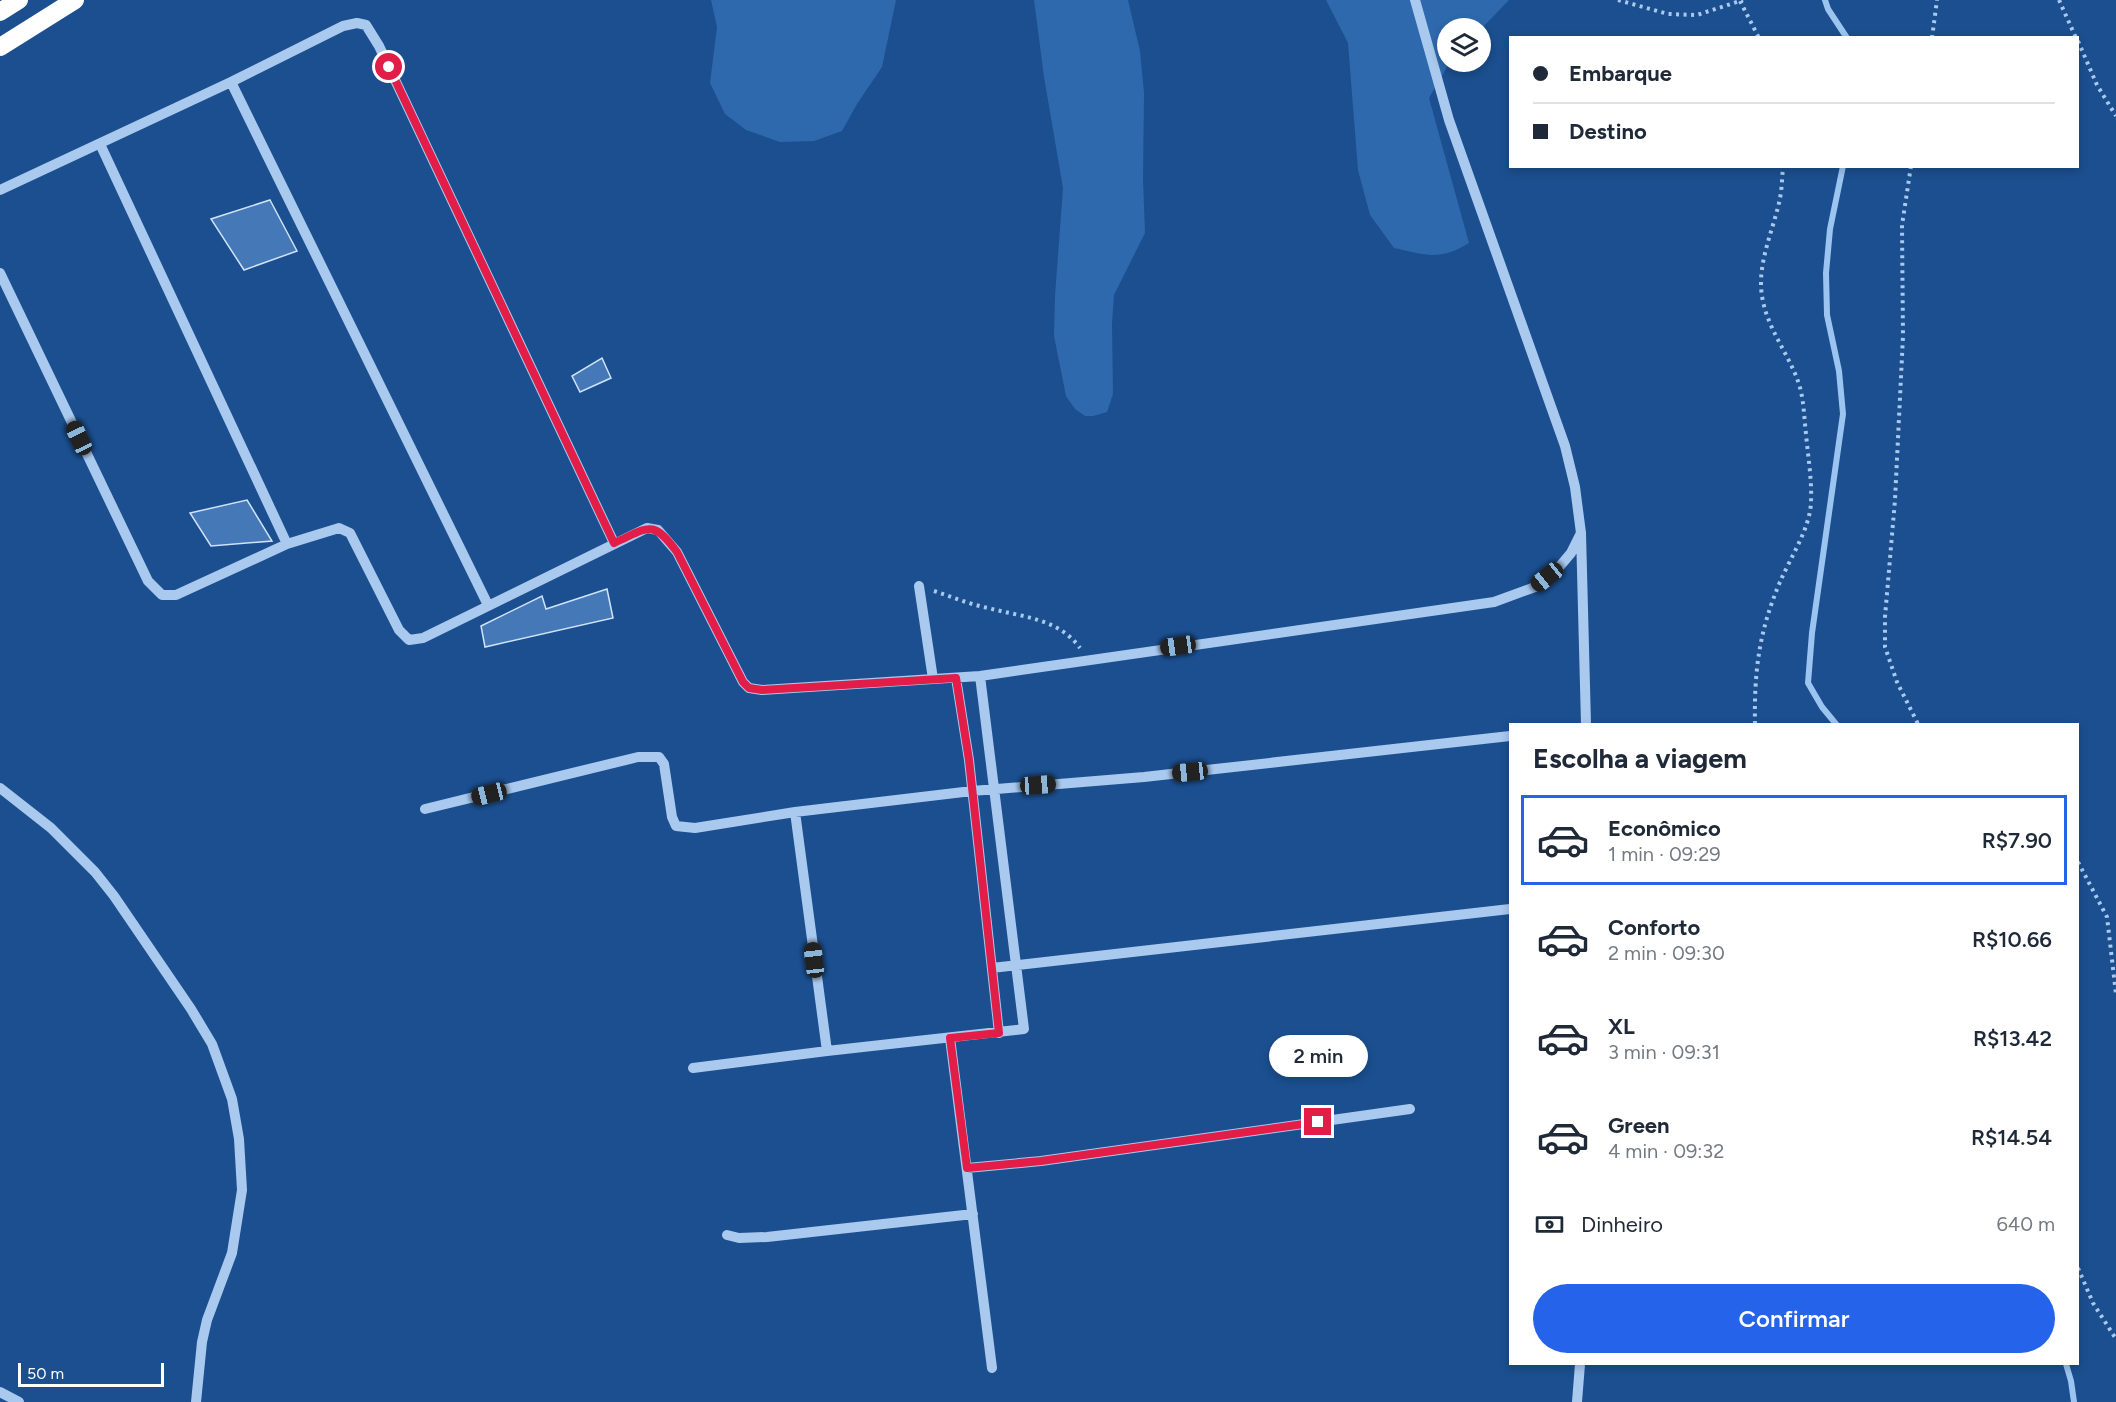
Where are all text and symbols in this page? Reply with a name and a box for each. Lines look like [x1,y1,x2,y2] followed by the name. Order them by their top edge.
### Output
[1437,18,1491,72] map controls
[1437,18,1491,72] button: layers
[375,53,402,80] route start
[1569,60,1672,87] text: Embarque
[1569,118,1647,145] text: Destino
[63,418,95,458] car
[1527,559,1567,595] car
[1159,635,1197,657] car
[1533,742,1747,775] text: Escolha a viagem
[1171,761,1209,783] car
[1019,775,1057,795] car
[469,781,509,807] car
[1536,813,1590,867] icon: car
[1608,815,1721,842] text: Econômico
[1982,827,2052,854] text: R$7.90
[1608,842,1721,866] text: 1 min · 09:29
[1536,912,1590,966] icon: car
[1608,914,1700,941] text: Conforto
[1972,926,2052,953] text: R$10.66
[803,941,825,979] car
[1608,941,1725,965] text: 2 min · 09:30
[1536,1011,1590,1065] icon: car
[1608,1013,1635,1040] text: XL
[1973,1025,2052,1052] text: R$13.42
[1268,1035,1368,1077] callout: 2 min
[1608,1040,1720,1064] text: 3 min · 09:31
[1294,1044,1343,1068] text: 2 min
[1304,1108,1331,1135] route end
[1536,1110,1590,1164] icon: car
[1608,1112,1670,1139] text: Green
[1971,1124,2052,1151] text: R$14.54
[1608,1139,1724,1163] text: 4 min · 09:32
[1533,1208,1566,1241] icon: cash
[1581,1211,1663,1238] text: Dinheiro
[1996,1212,2055,1236] text: 640 m
[1533,1284,2055,1353] button: Confirmar
[18,1360,164,1388] scale bar
[27,1364,64,1383] text: 50 m

